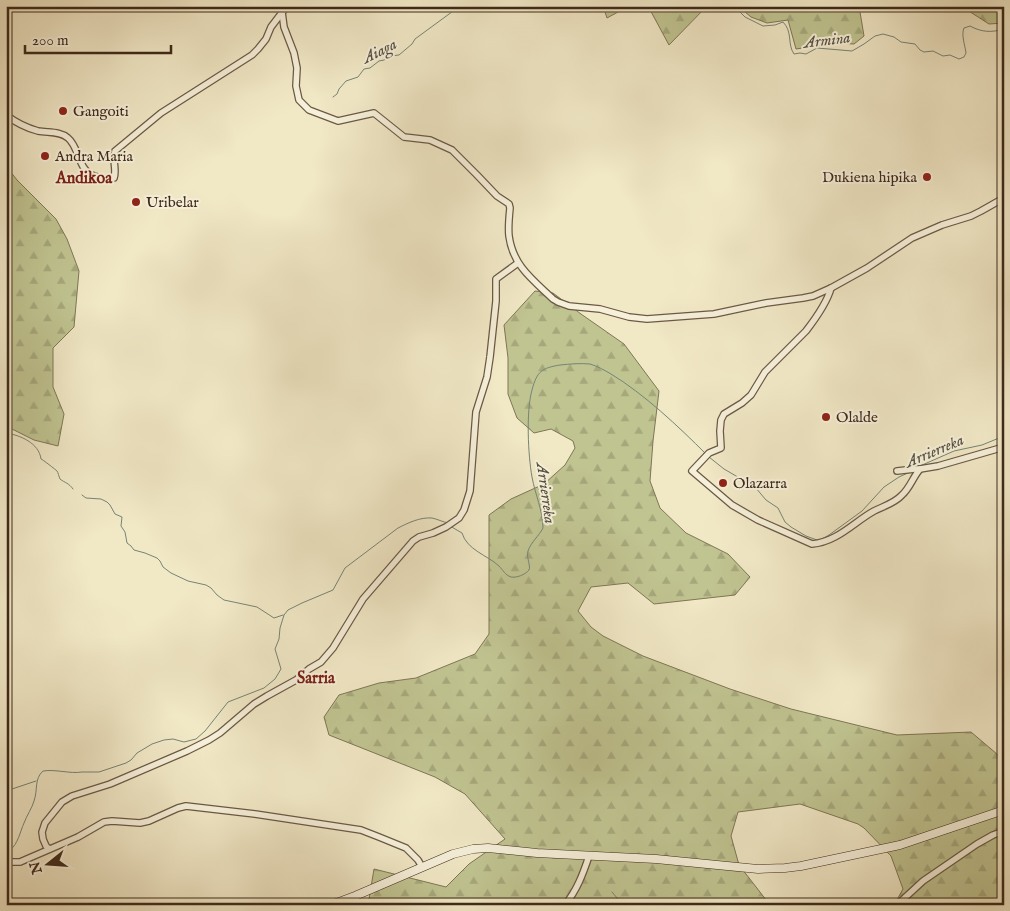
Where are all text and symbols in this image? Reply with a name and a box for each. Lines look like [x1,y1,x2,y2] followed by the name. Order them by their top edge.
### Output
[25,22,171,54] scale bar
[801,28,852,54] water label: Armina
[32,31,69,50] text: 200 m
[358,35,400,70] water label: Aiaga
[73,102,129,121] place label: Gangoiti
[57,105,69,117] marker: Gangoiti
[54,147,133,166] place label: Andra Maria
[39,150,51,162] marker: Andra Maria
[822,168,918,187] place label: Dukiena hipika
[55,169,113,189] district label: Andikoa
[921,171,933,183] marker: Dukiena hipika
[146,193,199,212] place label: Uribelar
[130,196,142,208] marker: Uribelar
[836,408,878,427] place label: Olalde
[820,411,832,423] marker: Olalde
[901,431,967,474] water label: Arrierreka
[531,459,559,525] water label: Arrierreka
[733,474,787,493] place label: Olazarra
[717,477,729,489] marker: Olazarra
[297,669,336,689] district label: Sarria
[22,838,72,888] north arrow
[26,859,47,877] text: N

